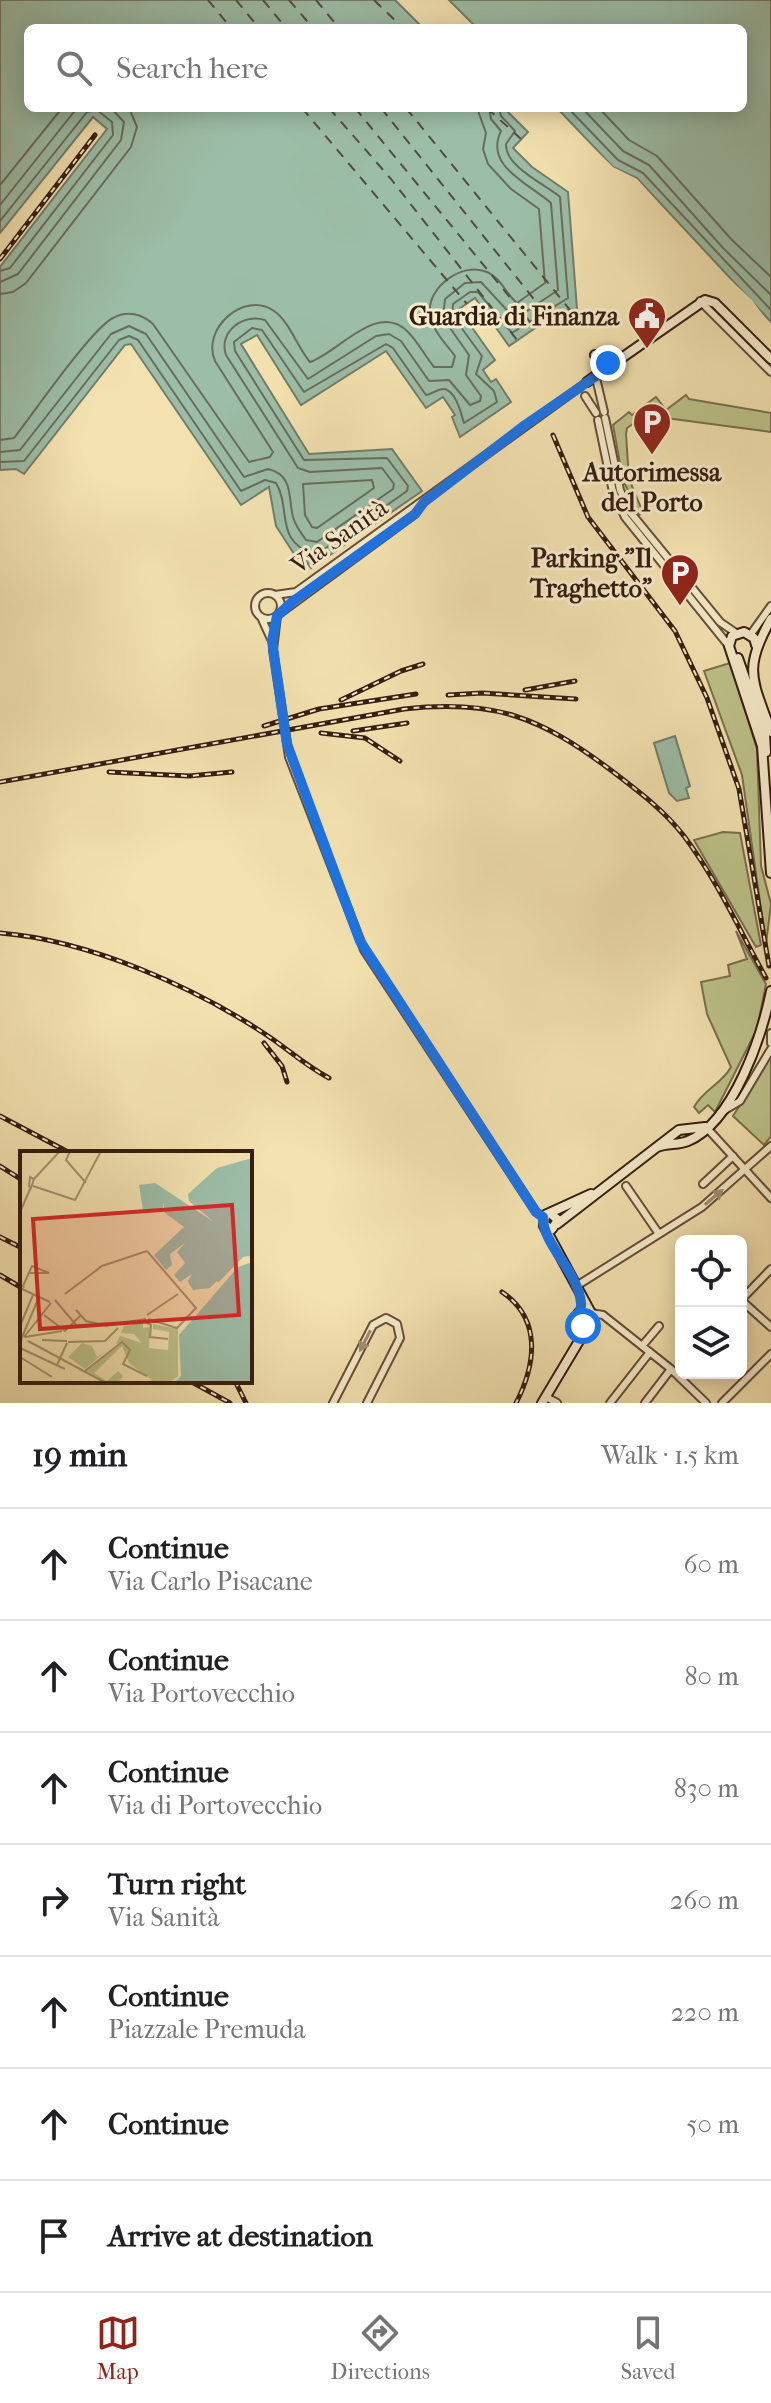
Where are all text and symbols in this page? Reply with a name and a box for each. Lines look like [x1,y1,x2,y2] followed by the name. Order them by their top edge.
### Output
[24,24,747,112] search box
[52,46,96,90] icon: search
[116,51,268,86] text: Search here
[626,295,668,350] public building icon: Guardia di Finanza
[409,301,620,332] place label: Guardia di Finanza
[590,345,626,381] route end
[631,401,673,456] parking icon: Autorimessa del Porto
[581,457,722,518] place label: Autorimessa del Porto
[284,491,395,582] street label: Via Sanità
[529,543,653,604] place label: Parking "Il Traghetto"
[659,552,701,607] parking icon: Parking "Il Traghetto"
[20,1151,252,1383] inset map
[704,1189,724,1206] one-way arrow
[675,1235,747,1379] map controls
[675,1235,747,1307] button: locate
[675,1307,747,1379] button: layers
[565,1308,601,1344] route start
[358,1329,372,1352] one-way arrow
[32,1435,127,1475] text: 19 min
[601,1440,739,1471] text: Walk · 1.5 km
[108,1531,229,1566] text: Continue
[32,1542,76,1586] icon: ahead
[683,1549,739,1580] text: 60 m
[108,1566,313,1597] text: Via Carlo Pisacane
[108,1643,229,1678] text: Continue
[32,1654,76,1698] icon: ahead
[684,1661,739,1692] text: 80 m
[108,1678,295,1709] text: Via Portovecchio
[108,1755,229,1790] text: Continue
[32,1766,76,1810] icon: ahead
[674,1773,739,1804] text: 830 m
[108,1790,322,1821] text: Via di Portovecchio
[108,1867,246,1902] text: Turn right
[32,1878,76,1922] icon: right
[670,1885,739,1916] text: 260 m
[108,1902,220,1933] text: Via Sanità
[108,1979,229,2014] text: Continue
[32,1990,76,2034] icon: ahead
[671,1997,739,2028] text: 220 m
[108,2014,305,2045] text: Piazzale Premuda
[32,2102,76,2146] icon: ahead
[108,2107,229,2142] text: Continue
[686,2109,739,2140] text: 50 m
[32,2214,76,2258] icon: arrive
[108,2219,373,2254] text: Arrive at destination
[96,2311,140,2385] tab: Map
[331,2311,430,2385] tab: Directions
[621,2311,675,2385] tab: Saved

